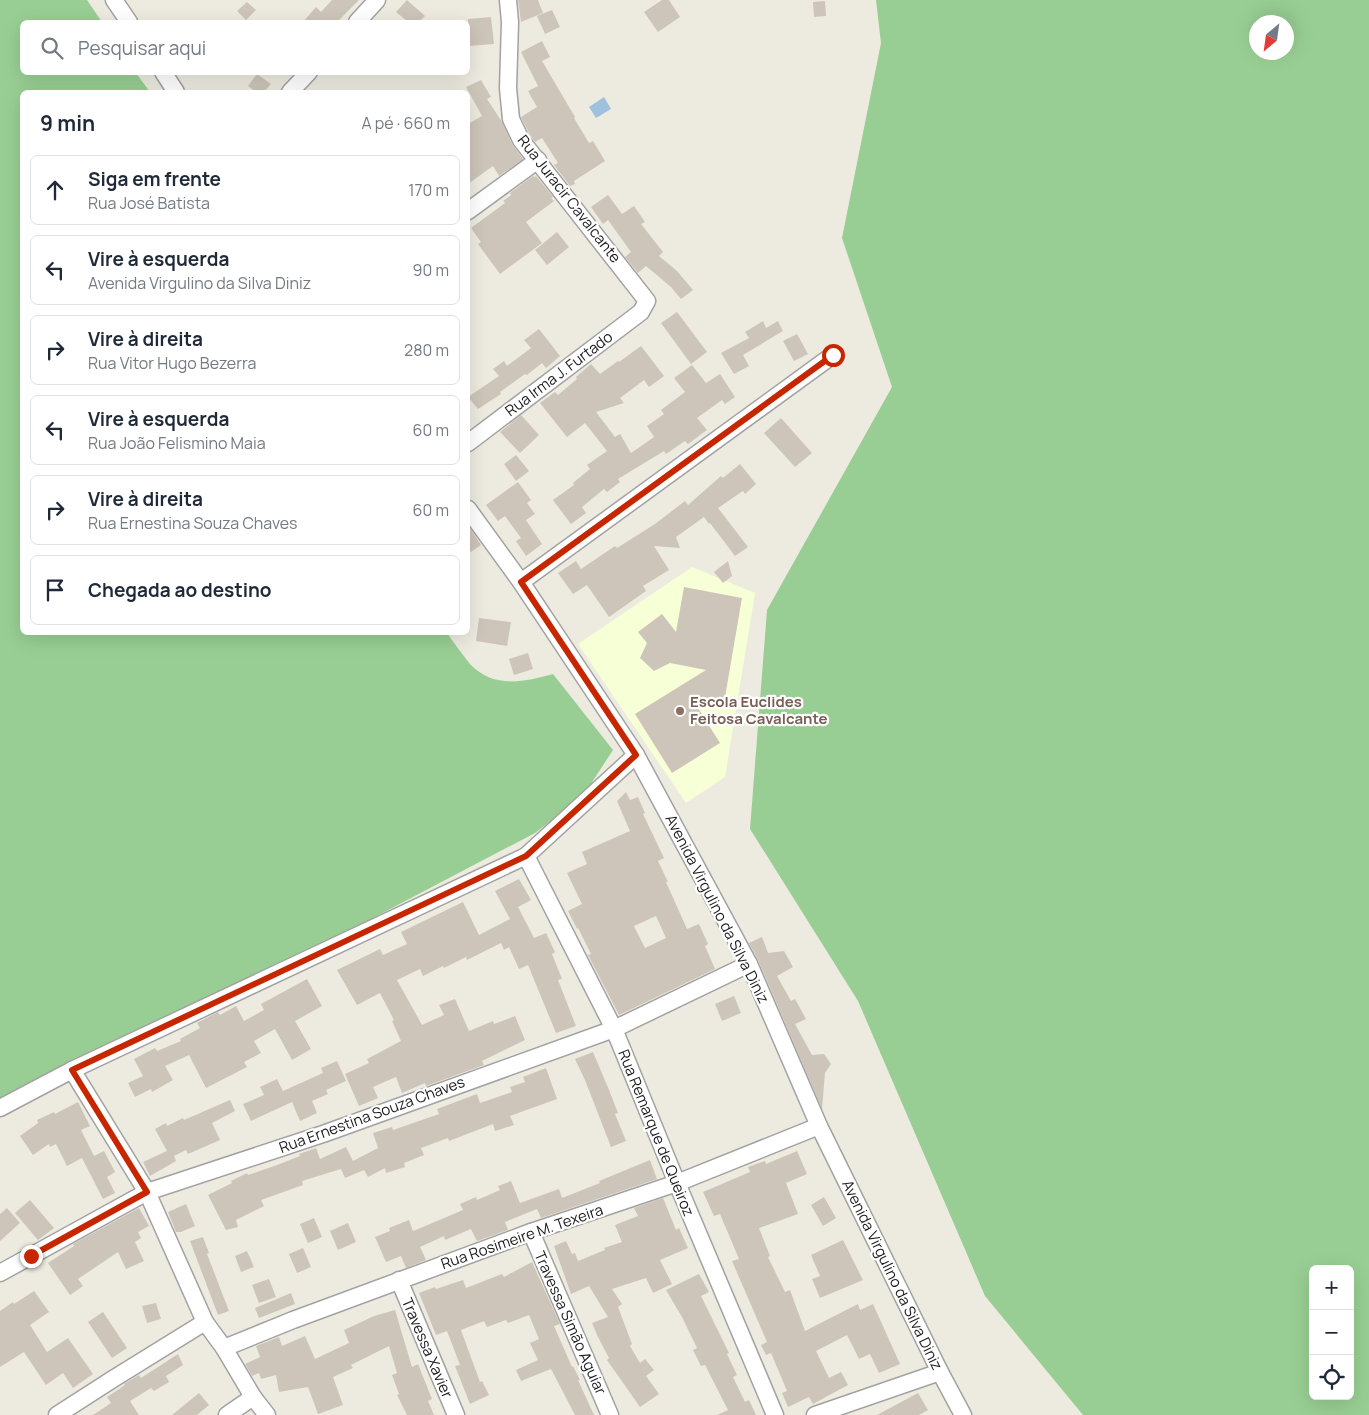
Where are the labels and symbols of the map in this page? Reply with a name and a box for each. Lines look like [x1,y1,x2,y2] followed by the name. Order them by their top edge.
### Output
[1249,15,1294,60] north arrow
[513,130,626,267] street label: Rua Juracir Cavalcante
[501,326,617,421] street label: Rua Irma J. Furtado
[822,344,845,367] route start
[690,691,828,729] place label: Escola Euclides Feitosa Cavalcante
[674,705,686,717] marker: Escola Euclides Feitosa Cavalcante
[661,811,774,1007] street label: Avenida Virgulino da Silva Diniz
[613,1046,700,1219] street label: Rua Remarque de Queiroz
[276,1071,468,1158] street label: Rua Ernestina Souza Chaves
[837,1176,948,1373] street label: Avenida Virgulino da Silva Diniz
[438,1199,606,1274] street label: Rua Rosimeire M. Texeira
[20,1245,43,1268] route end
[529,1248,612,1398] street label: Travessa Simão Aguiar
[397,1294,458,1402] street label: Travessa Xavier

